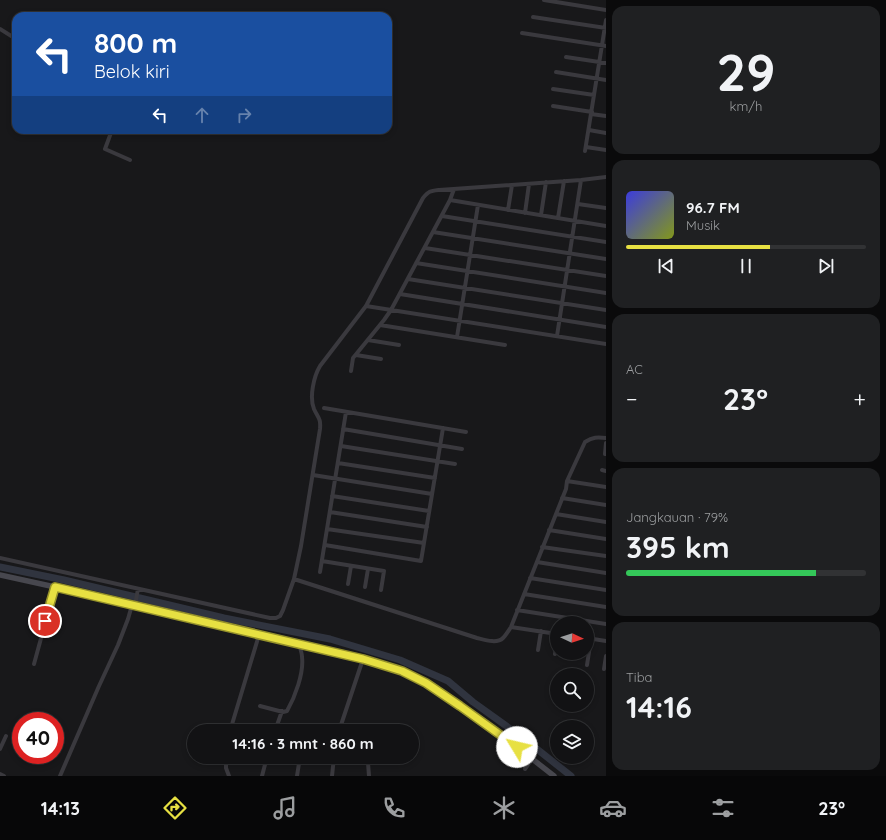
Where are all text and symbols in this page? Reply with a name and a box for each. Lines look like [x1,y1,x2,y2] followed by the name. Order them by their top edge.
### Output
[94,25,177,60] text: 800 m
[28,28,80,80] icon: left
[716,39,776,104] text: 29
[94,60,170,83] text: Belok kiri
[730,98,762,114] text: km/h
[149,104,171,126] icon: left
[191,104,213,126] icon: ahead
[233,104,255,126] icon: right
[686,198,740,217] text: 96.7 FM
[686,217,720,233] text: Musik
[655,255,677,277] icon: previous
[735,255,757,277] icon: pause
[815,255,837,277] icon: next
[626,361,643,377] text: AC
[723,380,768,418] text: 23°
[626,385,637,413] text: −
[854,385,866,413] text: +
[626,509,728,525] text: Jangkauan · 79%
[626,528,730,566] text: 395 km
[28,604,62,638] pin
[34,610,56,632] icon: arrive
[550,616,594,660] north arrow
[550,616,594,764] map controls
[550,668,594,712] button: search
[626,669,652,685] text: Tiba
[626,688,692,726] text: 14:16
[12,712,64,764] speed limit sign: 40
[550,720,594,764] button: layers
[496,726,538,768] position arrow
[232,734,374,753] text: 14:16 · 3 mnt · 860 m
[161,794,189,822] icon: directions
[271,794,299,822] icon: music
[380,794,408,822] icon: phone
[490,794,518,822] icon: climate
[599,794,627,822] icon: car
[709,794,737,822] icon: filters
[41,797,80,820] text: 14:13
[818,797,845,820] text: 23°

